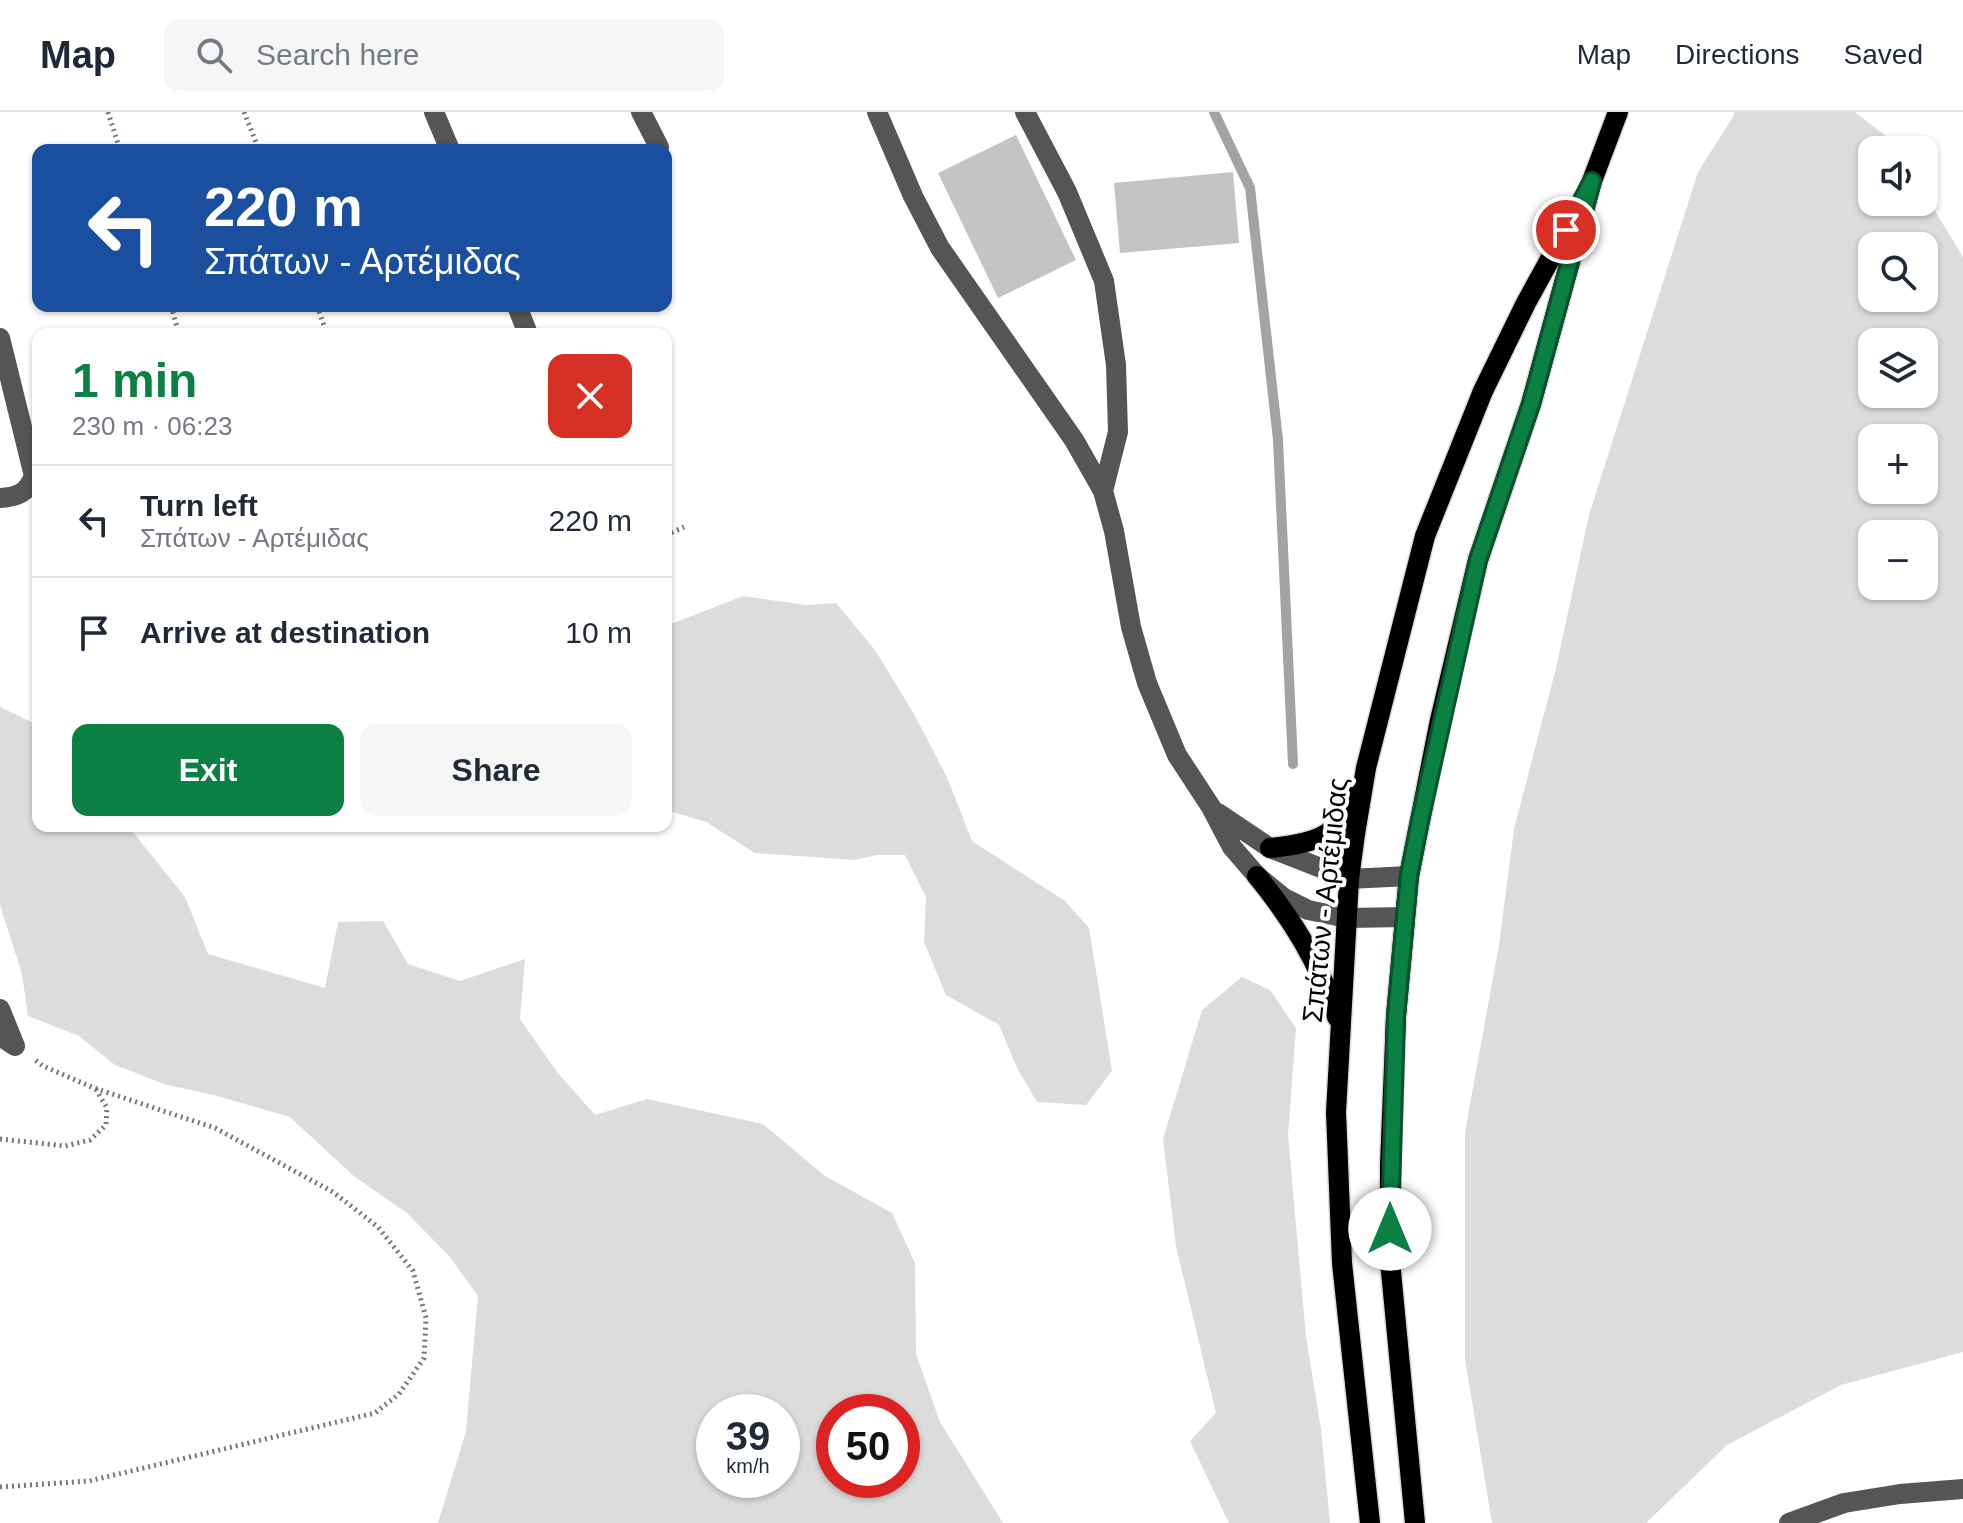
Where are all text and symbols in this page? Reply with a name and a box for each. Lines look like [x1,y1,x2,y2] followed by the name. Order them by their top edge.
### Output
[164,19,724,91] search box
[192,33,236,77] icon: search
[40,34,116,76] text: Map
[256,38,419,71] text: Search here
[1577,39,1631,70] text: Map
[1675,39,1800,70] text: Directions
[1844,39,1923,70] text: Saved
[1858,136,1938,600] map controls
[1858,136,1938,216] button: sound
[204,175,363,238] text: 220 m
[72,176,176,280] icon: left
[1532,196,1600,264] pin
[1544,208,1588,252] icon: arrive
[1858,232,1938,312] button: search
[204,241,521,282] text: Σπάτων - Αρτέμιδας
[1858,328,1938,408] button: layers
[72,354,197,407] text: 1 min
[548,354,632,438] button: close
[72,411,232,441] text: 230 m · 06:23
[1858,424,1938,504] button: +
[140,489,258,522] text: Turn left
[72,499,116,543] icon: left
[549,504,632,537] text: 220 m
[1858,520,1938,600] button: −
[140,523,369,553] text: Σπάτων - Αρτέμιδας
[72,611,116,655] icon: arrive
[140,616,430,649] text: Arrive at destination
[565,616,632,649] text: 10 m
[72,724,344,816] button: Exit
[360,724,632,816] button: Share
[1297,776,1353,1024] street label: Σπάτων - Αρτέμιδας
[1348,1187,1432,1271] position arrow
[816,1394,920,1498] speed limit sign: 50
[726,1414,770,1458] text: 39
[726,1455,770,1477] text: km/h

